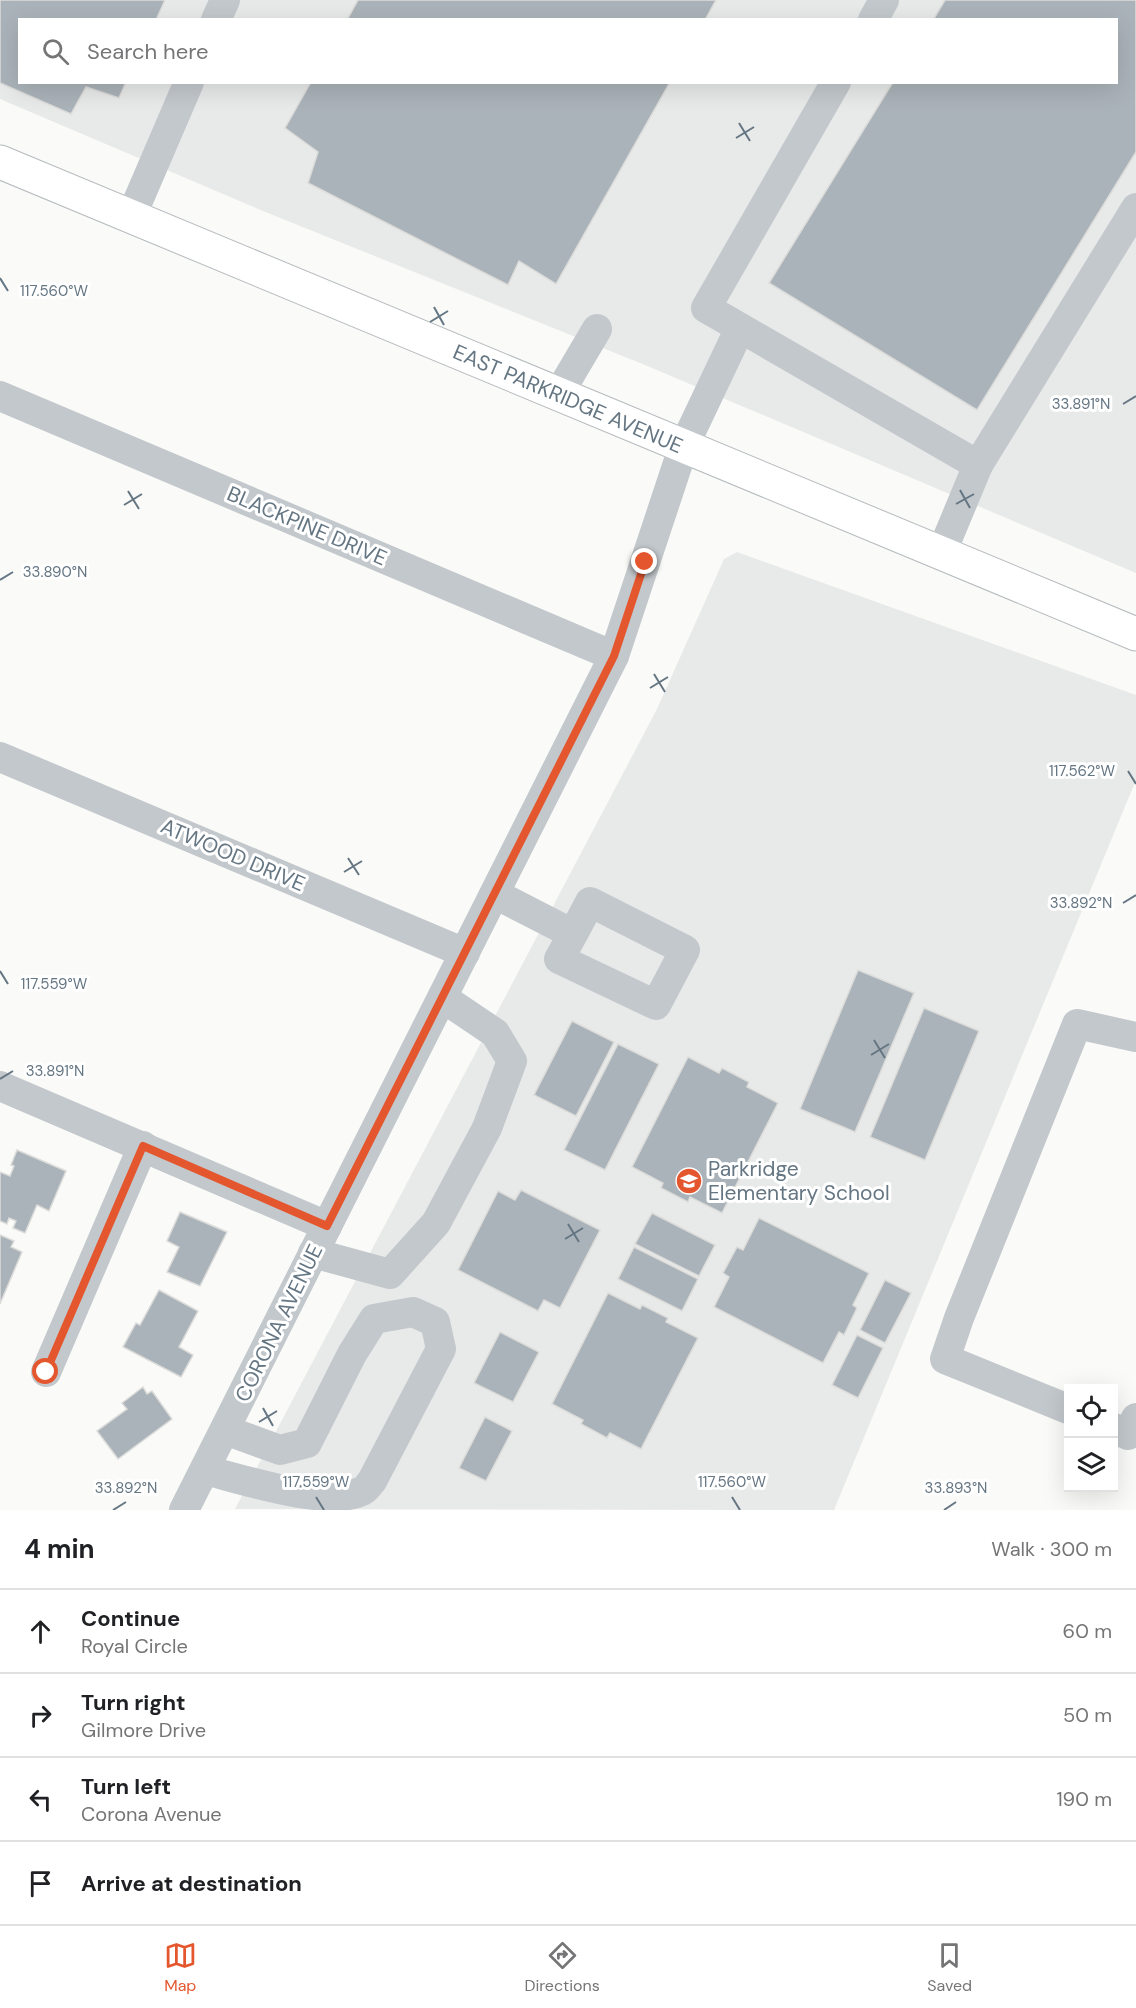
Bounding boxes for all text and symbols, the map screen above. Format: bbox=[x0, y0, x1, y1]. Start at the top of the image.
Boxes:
search box bbox=[18, 18, 1118, 84]
icon: search bbox=[39, 35, 72, 68]
text: Search here bbox=[87, 37, 208, 66]
text: 117.560°W bbox=[20, 281, 88, 301]
street label: EAST PARKRIDGE AVENUE bbox=[449, 338, 687, 460]
text: 33.891°N bbox=[1052, 394, 1110, 414]
street label: BLACKPINE DRIVE bbox=[223, 480, 391, 572]
route end bbox=[631, 548, 657, 574]
text: 33.890°N bbox=[23, 562, 87, 582]
text: 117.562°W bbox=[1049, 761, 1115, 781]
street label: ATWOOD DRIVE bbox=[157, 812, 309, 898]
text: 33.892°N bbox=[1050, 893, 1112, 913]
text: 117.559°W bbox=[21, 974, 88, 994]
text: 33.891°N bbox=[26, 1061, 84, 1081]
place label: Parkridge Elementary School bbox=[708, 1155, 890, 1207]
school or university icon: Parkridge Elementary School bbox=[674, 1166, 704, 1196]
street label: CORONA AVENUE bbox=[229, 1240, 329, 1406]
route start bbox=[32, 1358, 58, 1384]
map controls bbox=[1064, 1384, 1118, 1492]
button: locate bbox=[1064, 1384, 1118, 1438]
button: layers bbox=[1064, 1438, 1118, 1492]
text: 117.559°W bbox=[283, 1472, 350, 1492]
text: 117.560°W bbox=[698, 1472, 766, 1492]
text: 33.892°N bbox=[95, 1478, 157, 1498]
text: 33.893°N bbox=[925, 1478, 987, 1498]
text: 4 min bbox=[24, 1532, 95, 1566]
text: Walk · 300 m bbox=[991, 1536, 1112, 1562]
text: Continue bbox=[81, 1604, 180, 1633]
icon: ahead bbox=[24, 1615, 57, 1648]
text: 60 m bbox=[1063, 1618, 1112, 1644]
text: Royal Circle bbox=[81, 1633, 188, 1659]
text: Turn right bbox=[81, 1688, 186, 1717]
icon: right bbox=[24, 1699, 57, 1732]
text: 50 m bbox=[1063, 1702, 1112, 1728]
text: Gilmore Drive bbox=[81, 1717, 206, 1743]
text: Turn left bbox=[81, 1772, 171, 1801]
icon: left bbox=[24, 1783, 57, 1816]
text: 190 m bbox=[1056, 1786, 1112, 1812]
text: Corona Avenue bbox=[81, 1801, 222, 1827]
icon: arrive bbox=[24, 1867, 57, 1900]
text: Arrive at destination bbox=[81, 1869, 302, 1898]
tab: Map bbox=[164, 1939, 197, 1996]
tab: Directions bbox=[524, 1939, 600, 1996]
tab: Saved bbox=[927, 1939, 972, 1996]

